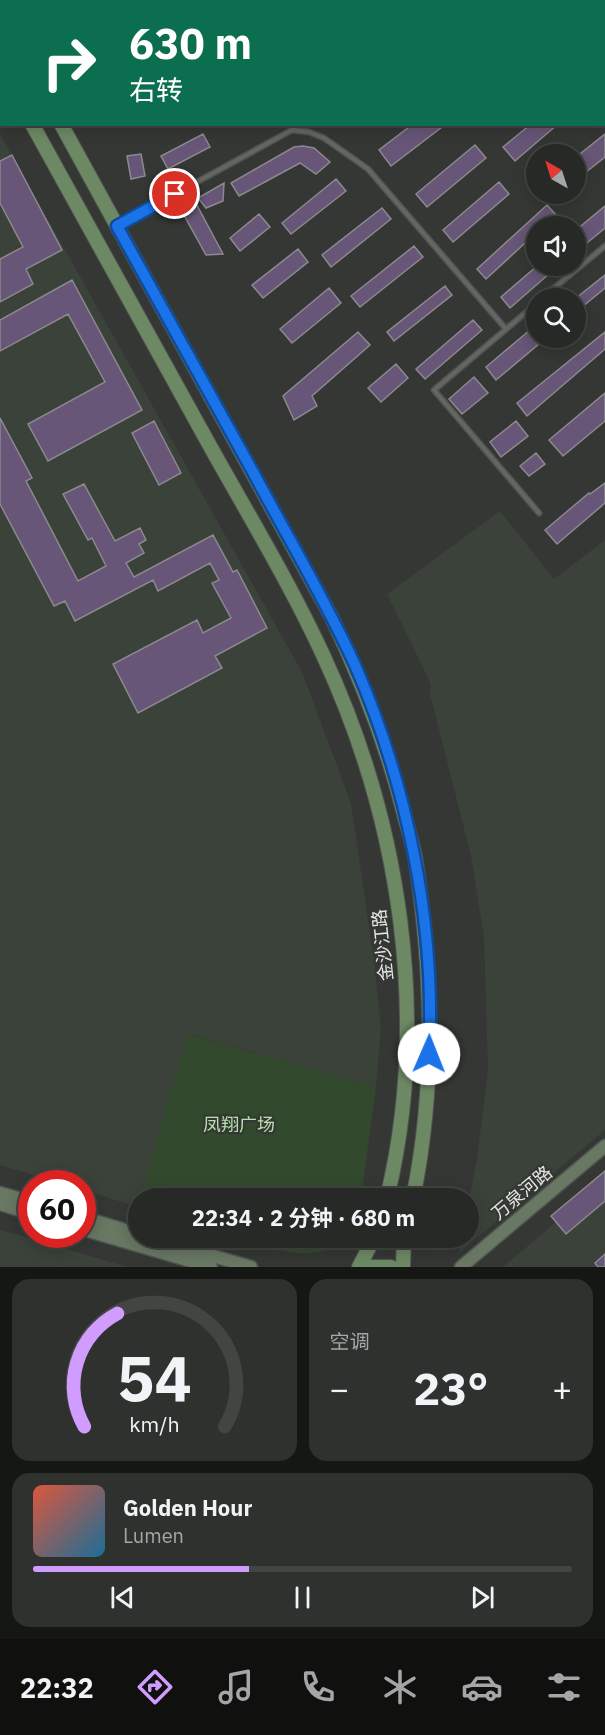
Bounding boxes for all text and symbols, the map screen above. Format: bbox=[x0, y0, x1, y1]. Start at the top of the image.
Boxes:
text: 630 m bbox=[129, 16, 252, 71]
icon: right bbox=[30, 24, 108, 102]
text: 右转 bbox=[129, 72, 183, 107]
north arrow bbox=[526, 144, 586, 204]
map controls bbox=[526, 144, 586, 348]
pin bbox=[149, 168, 200, 219]
icon: arrive bbox=[158, 177, 191, 210]
button: sound bbox=[526, 216, 586, 276]
button: search bbox=[526, 288, 586, 348]
street label: 金沙江路 bbox=[367, 908, 398, 982]
position arrow bbox=[397, 1022, 461, 1086]
park label: 凤翔广场 bbox=[203, 1113, 275, 1136]
street label: 万泉河路 bbox=[487, 1161, 557, 1225]
speed limit sign: 60 bbox=[18, 1170, 96, 1248]
text: 22:34 · 2 分钟 · 680 m bbox=[192, 1203, 415, 1232]
text: 空调 bbox=[330, 1328, 370, 1355]
text: 54 bbox=[117, 1337, 192, 1418]
text: 23° bbox=[413, 1359, 488, 1417]
text: − bbox=[330, 1367, 349, 1410]
text: + bbox=[552, 1367, 572, 1410]
text: km/h bbox=[129, 1410, 179, 1438]
text: Golden Hour bbox=[123, 1493, 252, 1522]
text: Lumen bbox=[123, 1522, 184, 1549]
icon: previous bbox=[106, 1581, 139, 1614]
icon: pause bbox=[286, 1581, 319, 1614]
icon: next bbox=[466, 1581, 499, 1614]
icon: directions bbox=[134, 1666, 176, 1708]
icon: music bbox=[215, 1666, 257, 1708]
icon: phone bbox=[297, 1666, 339, 1708]
icon: climate bbox=[379, 1666, 421, 1708]
icon: car bbox=[461, 1666, 503, 1708]
icon: filters bbox=[543, 1666, 585, 1708]
text: 22:32 bbox=[20, 1670, 94, 1705]

